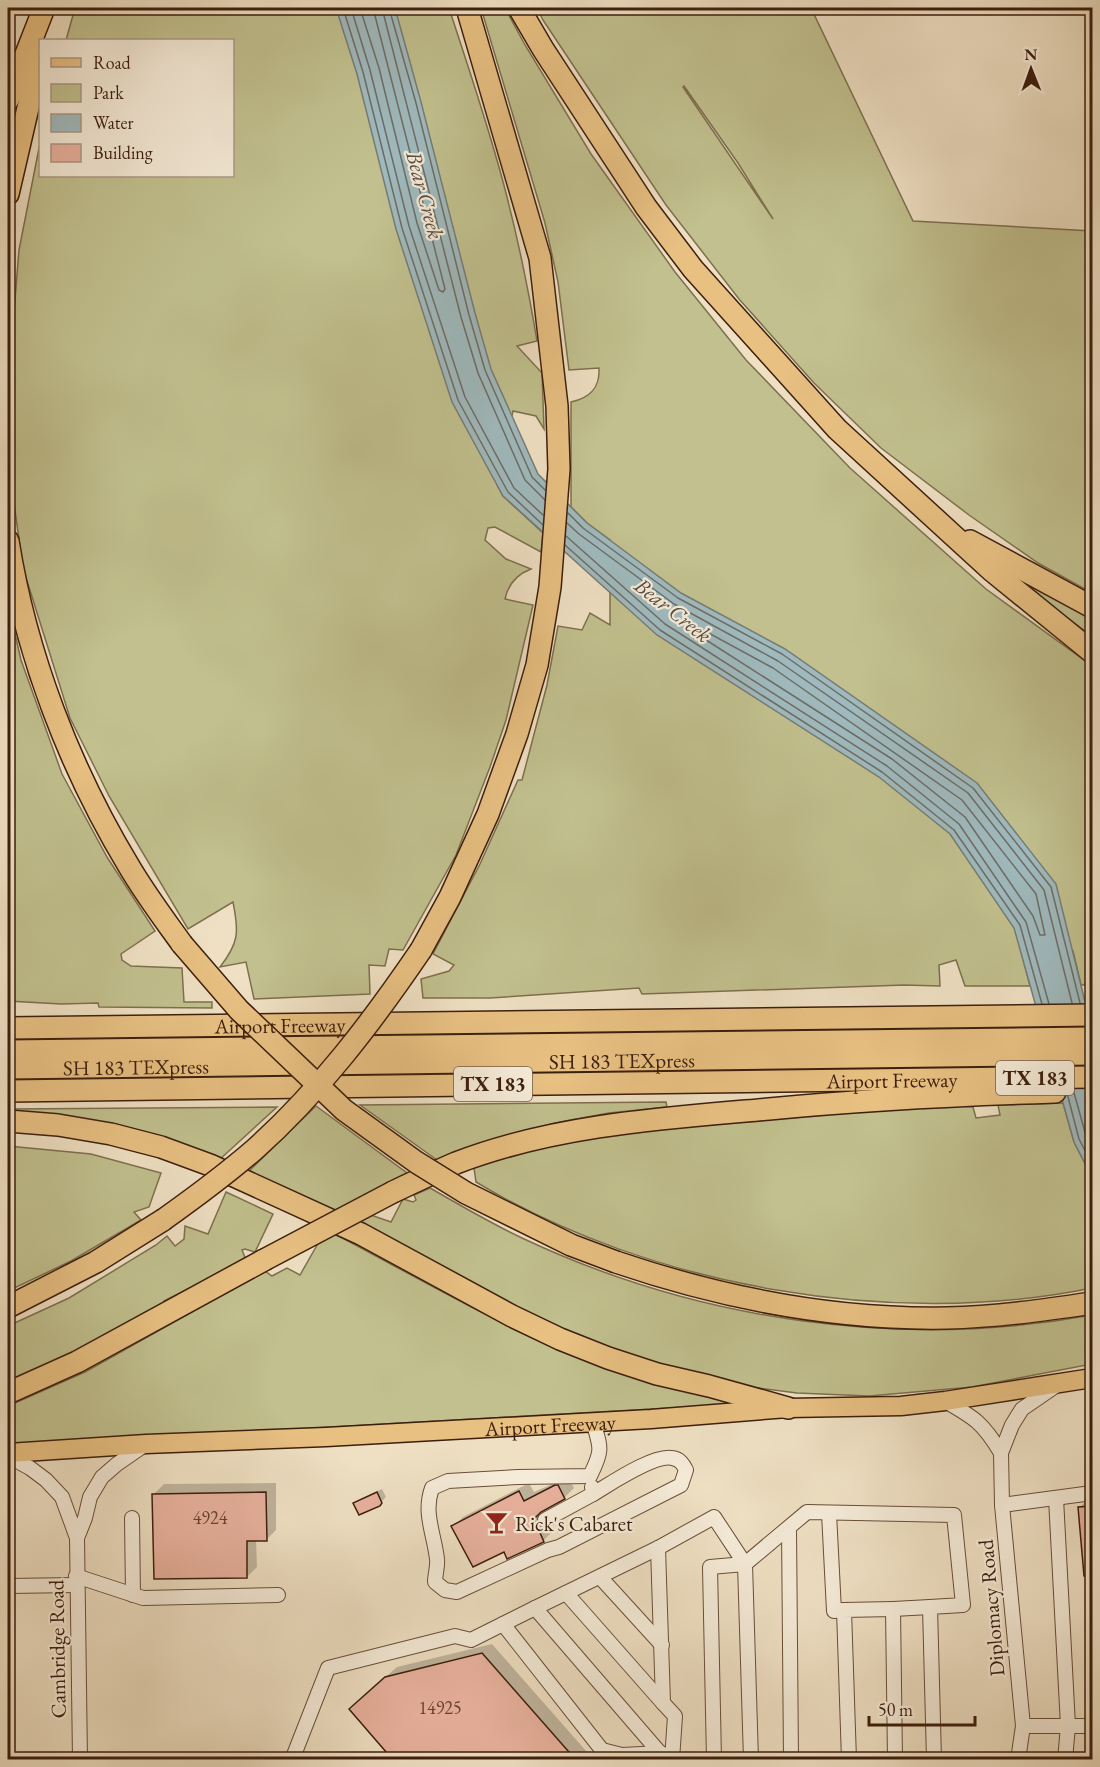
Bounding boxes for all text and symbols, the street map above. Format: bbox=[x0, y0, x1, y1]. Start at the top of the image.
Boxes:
legend bbox=[39, 39, 234, 177]
north arrow bbox=[1001, 39, 1061, 99]
text: N bbox=[1024, 44, 1037, 65]
text: Road bbox=[93, 51, 132, 74]
text: Park bbox=[93, 81, 124, 104]
text: Water bbox=[93, 111, 134, 134]
text: Building bbox=[93, 141, 153, 164]
water label: Bear Creek bbox=[399, 147, 451, 242]
water label: Bear Creek bbox=[628, 570, 717, 649]
street label: Airport Freeway bbox=[213, 1010, 347, 1039]
street label: SH 183 TEXpress bbox=[549, 1046, 695, 1075]
street label: SH 183 TEXpress bbox=[63, 1052, 209, 1081]
road number: TX 183 bbox=[996, 1061, 1074, 1095]
street label: Airport Freeway bbox=[825, 1065, 959, 1094]
road number: TX 183 bbox=[454, 1067, 532, 1101]
street label: Airport Freeway bbox=[483, 1407, 617, 1442]
house number: 4924 bbox=[193, 1506, 228, 1529]
bar icon: Rick's Cabaret bbox=[484, 1510, 510, 1536]
place label: Rick's Cabaret bbox=[515, 1510, 633, 1537]
street label: Diplomacy Road bbox=[972, 1538, 1010, 1678]
street label: Cambridge Road bbox=[42, 1579, 72, 1719]
scale bar bbox=[869, 1689, 976, 1727]
house number: 14925 bbox=[418, 1696, 462, 1719]
text: 50 m bbox=[878, 1698, 913, 1721]

